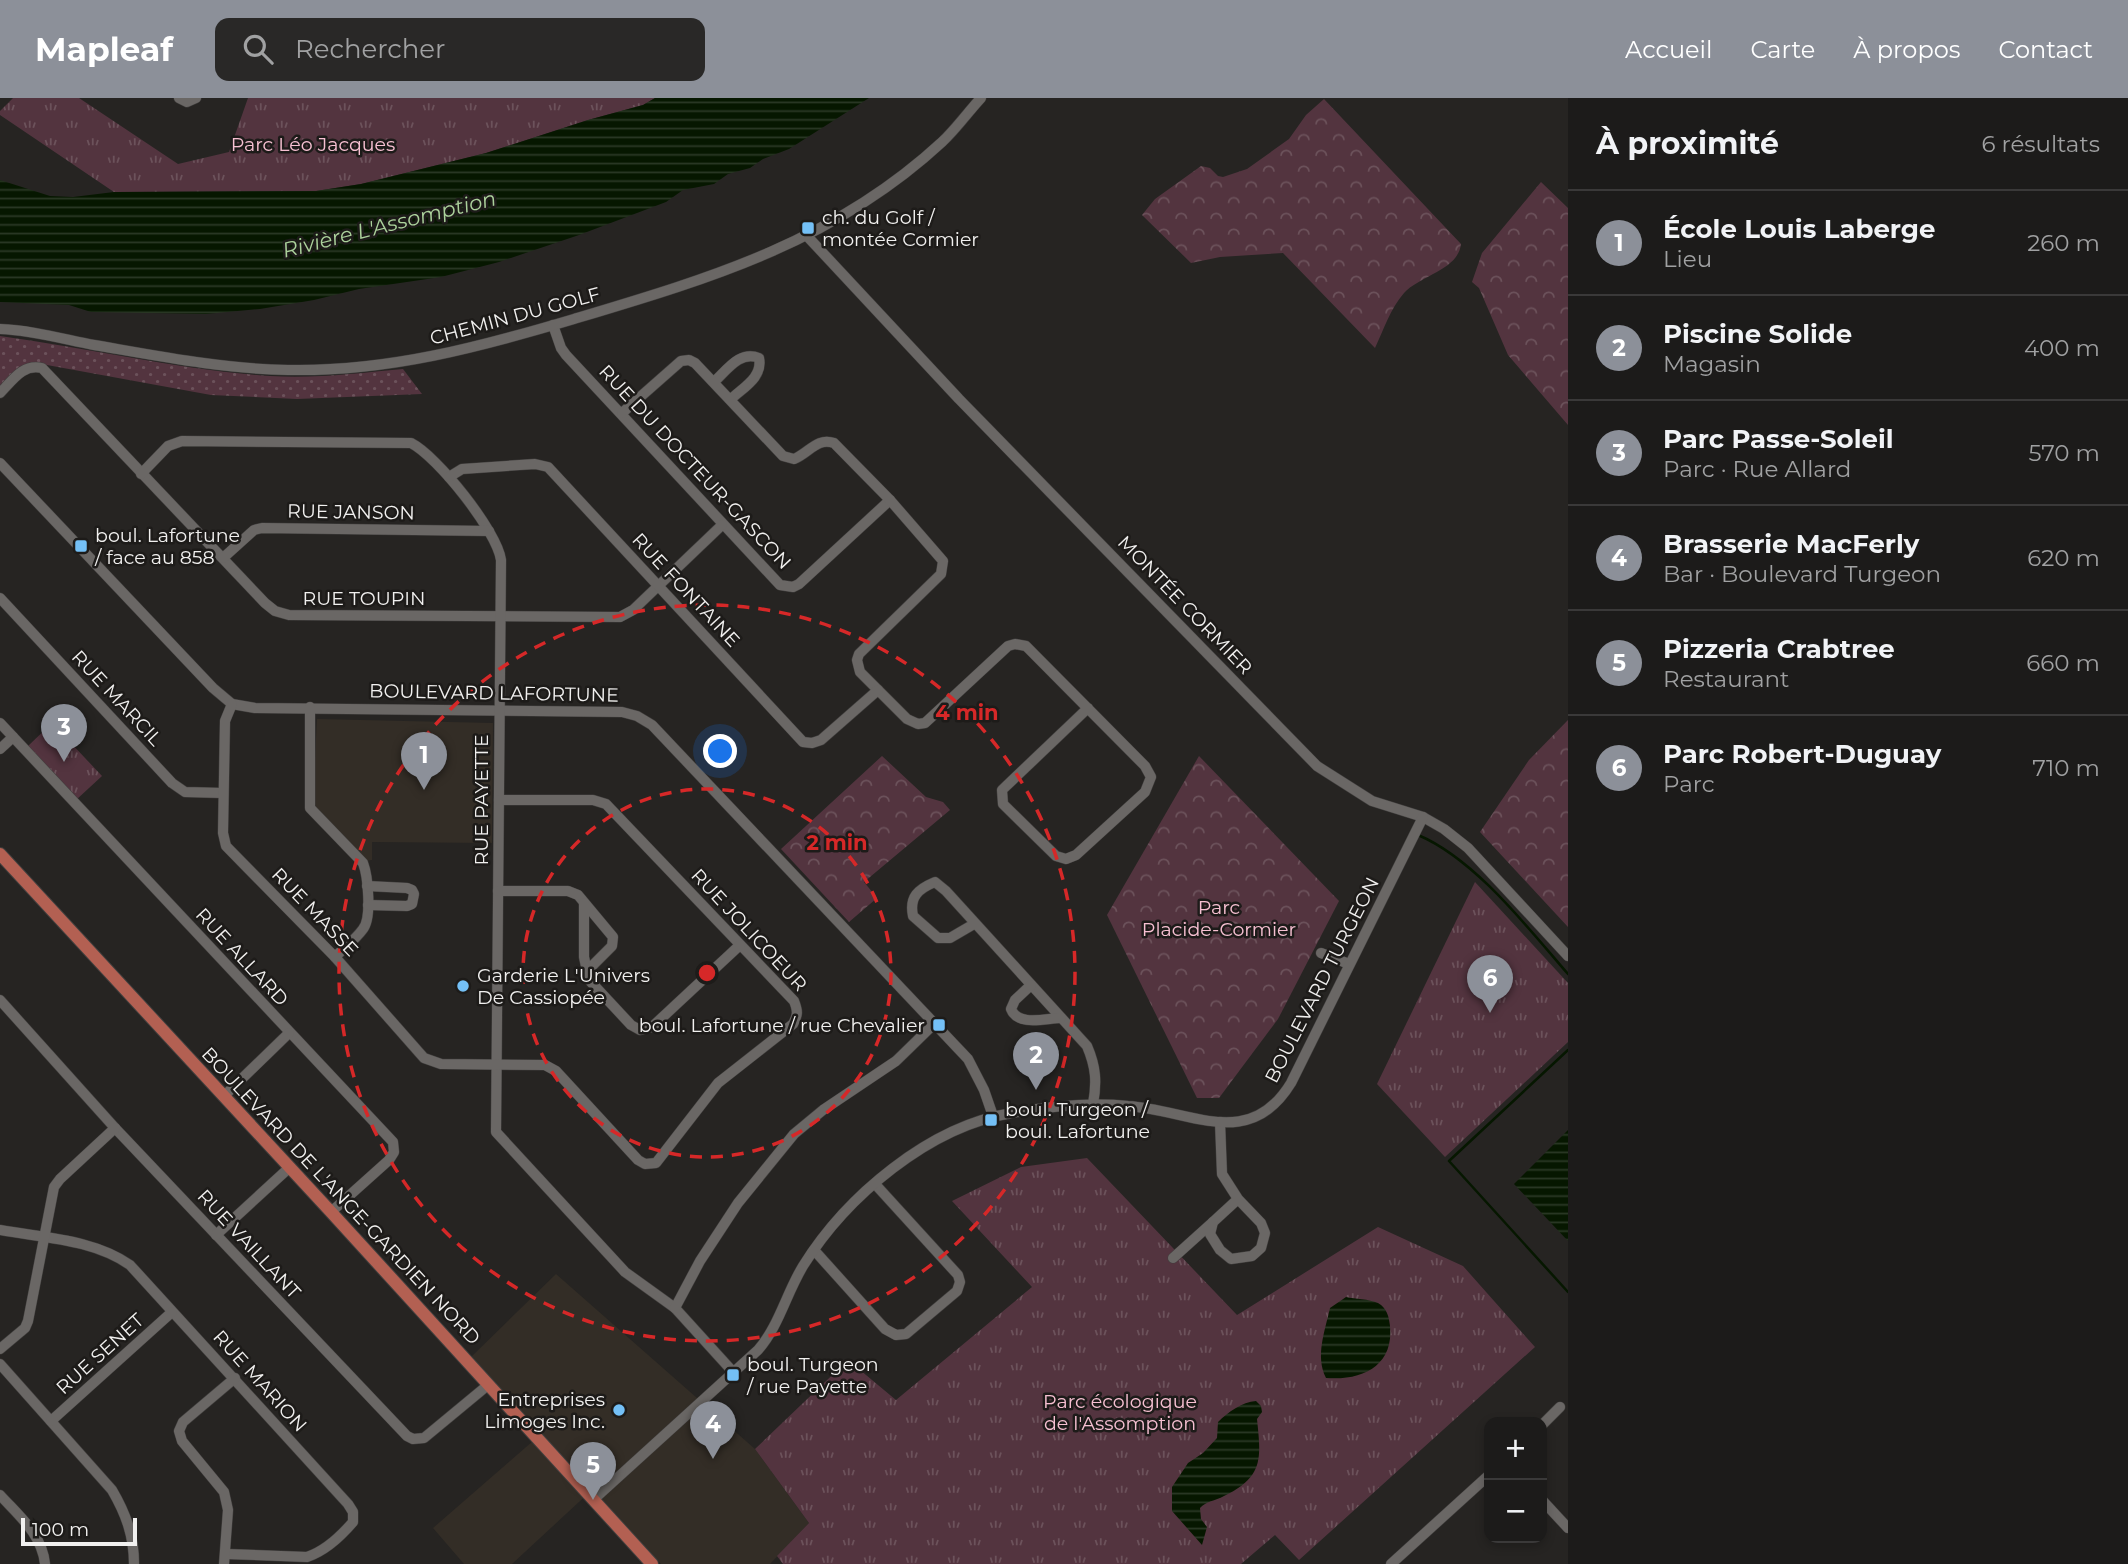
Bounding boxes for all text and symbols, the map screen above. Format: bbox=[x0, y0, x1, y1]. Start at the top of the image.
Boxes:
search box bbox=[215, 18, 705, 81]
text: Mapleaf bbox=[35, 29, 173, 69]
icon: search bbox=[239, 30, 277, 68]
text: Rechercher bbox=[295, 33, 446, 65]
text: Accueil bbox=[1625, 35, 1712, 64]
text: Carte bbox=[1750, 35, 1815, 64]
text: À propos bbox=[1853, 35, 1960, 64]
text: Contact bbox=[1998, 35, 2093, 64]
text: À proximité bbox=[1596, 125, 1779, 162]
text: 6 résultats bbox=[1981, 130, 2100, 158]
park label: Parc Léo Jacques bbox=[231, 133, 395, 156]
water label: Rivière L'Assomption bbox=[280, 185, 498, 263]
place label: ch. du Golf / montée Cormier bbox=[822, 206, 979, 251]
text: École Louis Laberge bbox=[1663, 213, 1935, 245]
marker: ch. du Golf / montée Cormier bbox=[800, 220, 816, 236]
text: 1 bbox=[1614, 229, 1624, 257]
text: 260 m bbox=[2027, 229, 2100, 257]
text: Lieu bbox=[1663, 245, 1712, 273]
street label: CHEMIN DU GOLF bbox=[427, 282, 603, 350]
text: Piscine Solide bbox=[1663, 318, 1852, 350]
text: 2 bbox=[1612, 334, 1626, 362]
text: 400 m bbox=[2024, 334, 2100, 362]
text: Magasin bbox=[1663, 350, 1761, 378]
street label: RUE DU DOCTEUR-GASCON bbox=[594, 360, 796, 574]
text: Parc Passe-Soleil bbox=[1663, 423, 1894, 455]
text: 3 bbox=[1612, 439, 1626, 467]
text: 570 m bbox=[2029, 439, 2100, 467]
text: Parc · Rue Allard bbox=[1663, 455, 1851, 483]
street label: RUE JANSON bbox=[287, 499, 415, 525]
place label: boul. Lafortune / face au 858 bbox=[94, 524, 240, 569]
street label: RUE FONTAINE bbox=[627, 528, 745, 652]
text: Brasserie MacFerly bbox=[1663, 528, 1919, 560]
street label: MONTÉE CORMIER bbox=[1113, 531, 1257, 679]
marker: boul. Lafortune / face au 858 bbox=[73, 538, 89, 554]
text: 4 bbox=[1611, 544, 1627, 572]
text: 620 m bbox=[2027, 544, 2100, 572]
text: Bar · Boulevard Turgeon bbox=[1663, 560, 1941, 588]
street label: RUE TOUPIN bbox=[303, 587, 425, 610]
text: Pizzeria Crabtree bbox=[1663, 633, 1895, 665]
street label: RUE MARCIL bbox=[67, 645, 168, 751]
text: 5 bbox=[1612, 649, 1626, 677]
text: 660 m bbox=[2026, 649, 2100, 677]
text: Restaurant bbox=[1663, 665, 1789, 693]
street label: BOULEVARD LAFORTUNE bbox=[369, 679, 619, 707]
text: 4 min bbox=[935, 700, 999, 725]
pin: 3 bbox=[41, 704, 87, 762]
pin: 1 bbox=[401, 732, 447, 790]
street label: RUE PAYETTE bbox=[470, 734, 493, 866]
your location bbox=[703, 734, 737, 768]
text: Parc Robert-Duguay bbox=[1663, 738, 1941, 770]
text: 6 bbox=[1612, 754, 1626, 782]
text: 710 m bbox=[2032, 754, 2100, 782]
text: Parc bbox=[1663, 770, 1715, 798]
text: 2 min bbox=[806, 830, 868, 855]
street label: RUE MASSE bbox=[267, 863, 363, 961]
street label: RUE JOLICOEUR bbox=[686, 864, 812, 996]
street label: BOULEVARD TURGEON bbox=[1260, 873, 1384, 1087]
park label: Parc Placide-Cormier bbox=[1142, 896, 1296, 941]
street label: RUE ALLARD bbox=[191, 903, 293, 1011]
pin: 6 bbox=[1467, 955, 1513, 1013]
centre of rings bbox=[695, 961, 719, 985]
place label: Garderie L'Univers De Cassiopée bbox=[477, 964, 650, 1009]
marker: Garderie L'Univers De Cassiopée bbox=[455, 978, 471, 994]
place label: boul. Lafortune / rue Chevalier bbox=[639, 1014, 925, 1037]
marker: boul. Lafortune / rue Chevalier bbox=[931, 1017, 947, 1033]
pin: 2 bbox=[1013, 1032, 1059, 1090]
street label: BOULEVARD DE L'ANGE-GARDIEN NORD bbox=[197, 1043, 485, 1349]
place label: boul. Turgeon / boul. Lafortune bbox=[1005, 1098, 1150, 1143]
marker: boul. Turgeon / boul. Lafortune bbox=[983, 1112, 999, 1128]
street label: RUE VAILLANT bbox=[193, 1185, 305, 1303]
street label: RUE SENET bbox=[51, 1309, 149, 1399]
street label: RUE MARION bbox=[208, 1325, 312, 1437]
place label: boul. Turgeon / rue Payette bbox=[746, 1353, 879, 1398]
marker: boul. Turgeon / rue Payette bbox=[725, 1367, 741, 1383]
place label: Entreprises Limoges Inc. bbox=[484, 1388, 605, 1433]
park label: Parc écologique de l'Assomption bbox=[1043, 1390, 1197, 1435]
pin: 4 bbox=[690, 1401, 736, 1459]
marker: Entreprises Limoges Inc. bbox=[611, 1402, 627, 1418]
map controls bbox=[1484, 1417, 1547, 1543]
button: + bbox=[1484, 1417, 1547, 1480]
pin: 5 bbox=[570, 1442, 616, 1500]
button: − bbox=[1484, 1480, 1547, 1543]
scale bar bbox=[21, 1515, 136, 1547]
text: 100 m bbox=[32, 1518, 89, 1541]

